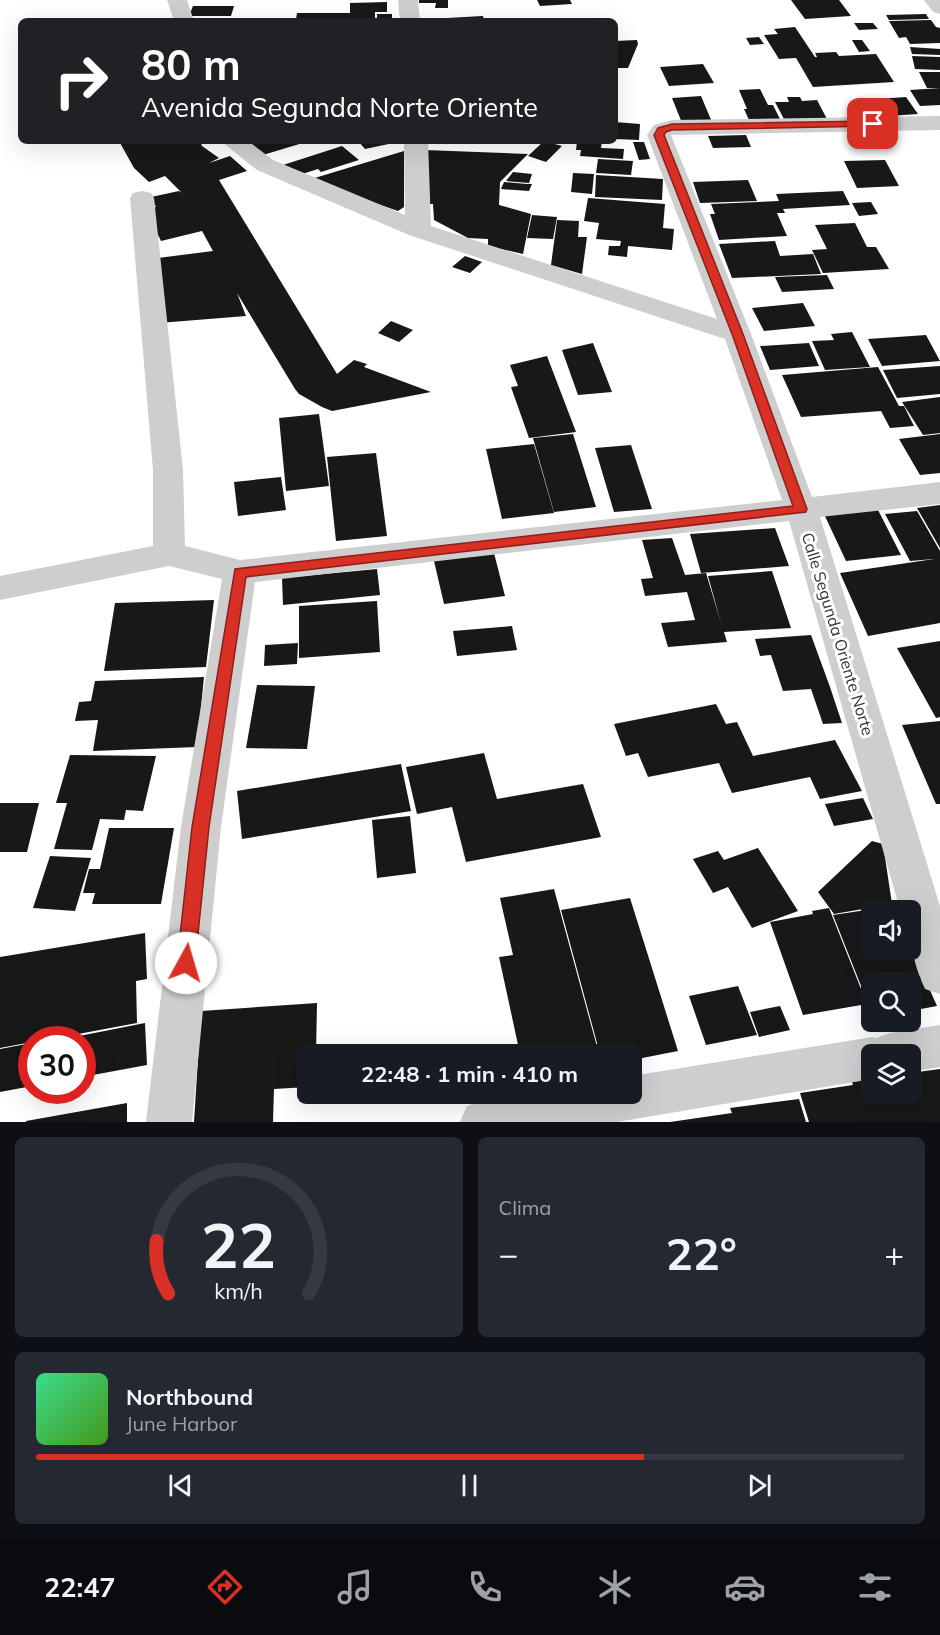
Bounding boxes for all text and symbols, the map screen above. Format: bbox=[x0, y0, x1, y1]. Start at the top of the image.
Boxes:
text: 80 m bbox=[141, 38, 241, 91]
icon: right bbox=[42, 42, 120, 120]
text: Avenida Segunda Norte Oriente bbox=[141, 90, 538, 124]
pin bbox=[847, 98, 898, 149]
icon: arrive bbox=[856, 107, 889, 140]
street label: Calle Segunda Oriente Norte bbox=[798, 530, 878, 738]
map controls bbox=[861, 900, 921, 1104]
button: sound bbox=[861, 900, 921, 960]
position arrow bbox=[154, 931, 218, 995]
button: search bbox=[861, 972, 921, 1032]
speed limit sign: 30 bbox=[18, 1026, 96, 1104]
button: layers bbox=[861, 1044, 921, 1104]
text: 22:48 · 1 min · 410 m bbox=[361, 1060, 578, 1088]
text: Clima bbox=[499, 1195, 551, 1220]
text: 22 bbox=[201, 1205, 276, 1284]
text: 22° bbox=[666, 1225, 737, 1281]
text: − bbox=[499, 1233, 518, 1274]
text: + bbox=[884, 1233, 904, 1274]
text: km/h bbox=[214, 1277, 263, 1304]
text: Northbound bbox=[126, 1383, 253, 1411]
text: June Harbor bbox=[126, 1411, 237, 1436]
icon: previous bbox=[164, 1469, 197, 1502]
icon: pause bbox=[453, 1469, 486, 1502]
icon: next bbox=[743, 1469, 776, 1502]
icon: directions bbox=[204, 1566, 246, 1608]
icon: music bbox=[334, 1566, 376, 1608]
icon: phone bbox=[464, 1566, 506, 1608]
icon: climate bbox=[594, 1566, 636, 1608]
icon: car bbox=[724, 1566, 766, 1608]
icon: filters bbox=[854, 1566, 896, 1608]
text: 22:47 bbox=[44, 1570, 116, 1604]

